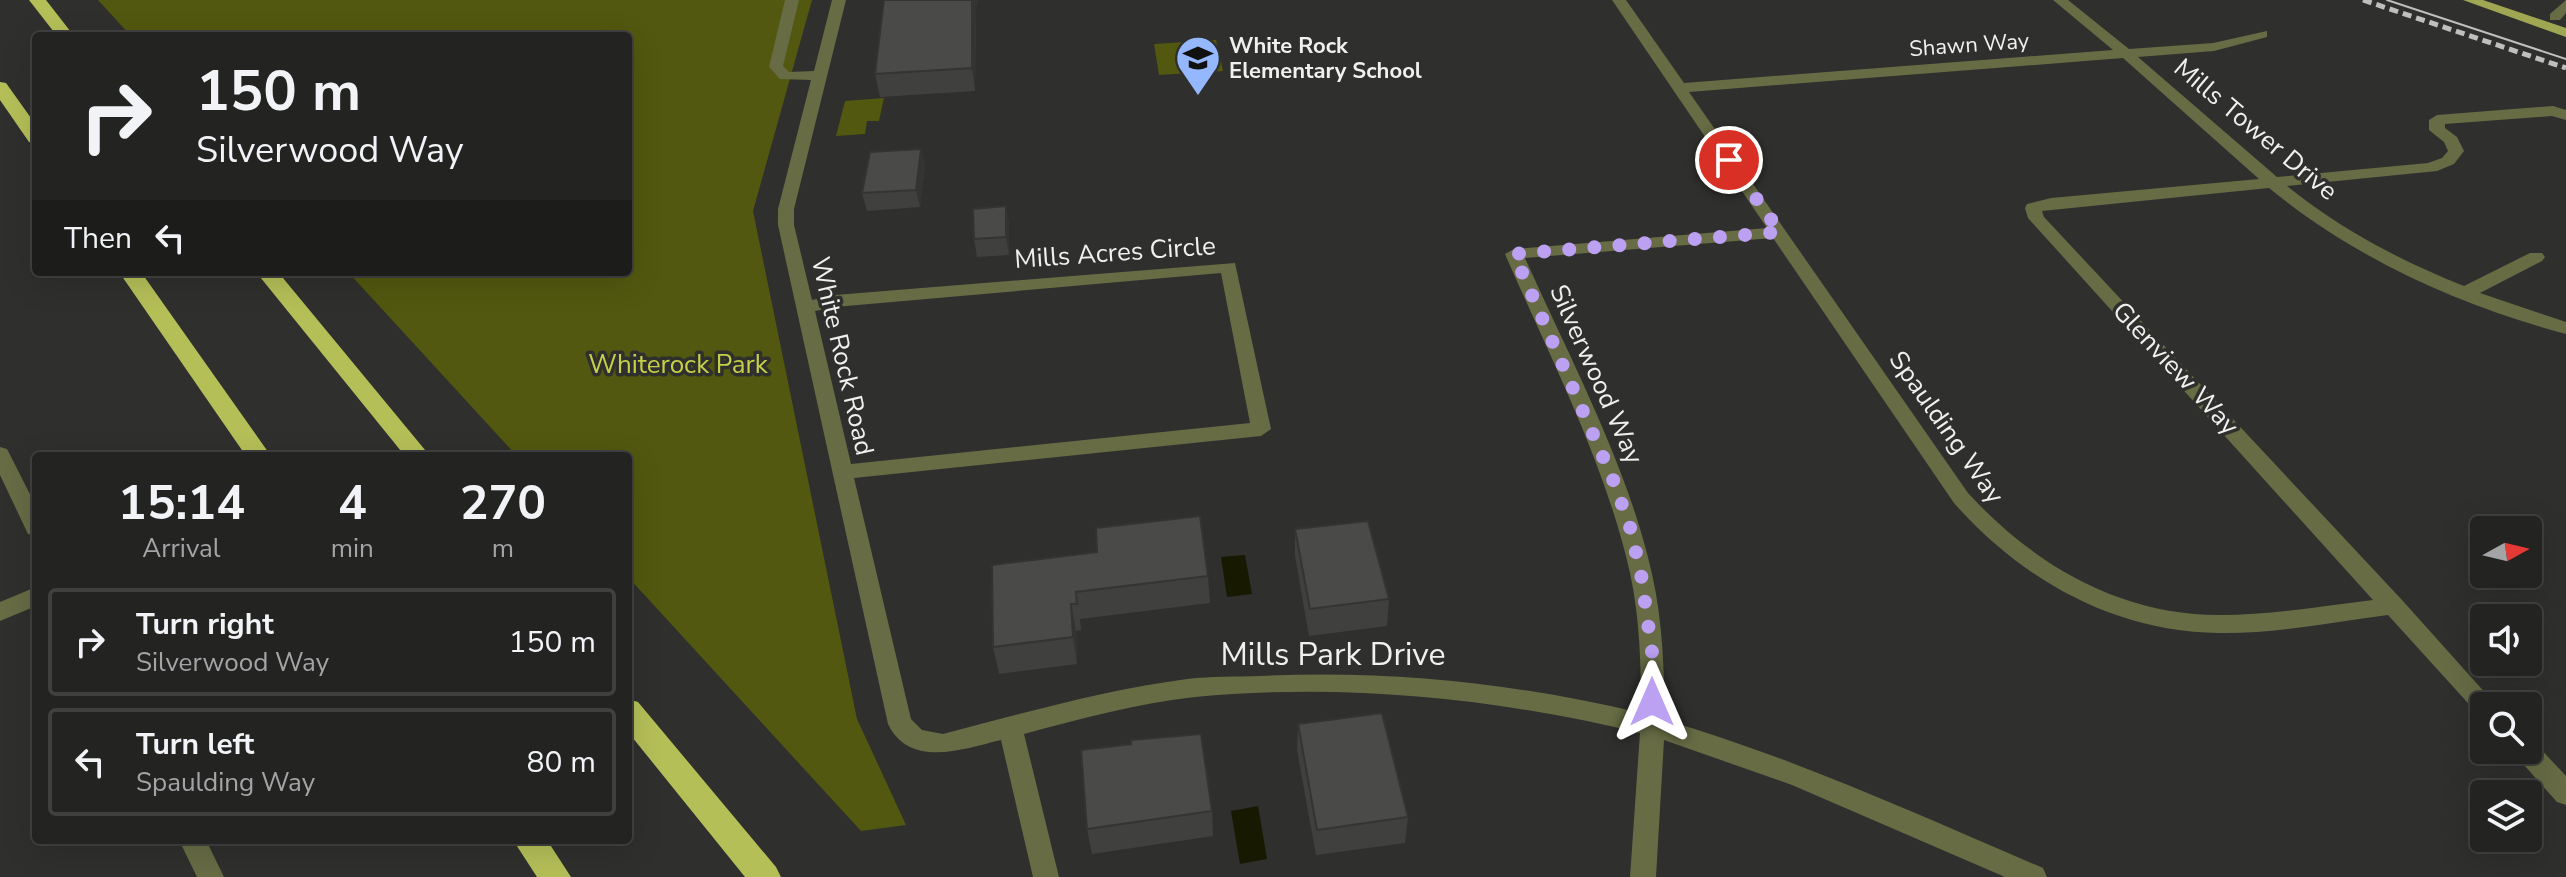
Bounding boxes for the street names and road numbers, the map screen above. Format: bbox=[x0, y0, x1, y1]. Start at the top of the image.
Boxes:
street label: Shawn Way bbox=[1908, 26, 2031, 64]
street label: Mills Tower Drive bbox=[2166, 50, 2345, 208]
street label: Mills Acres Circle bbox=[1013, 228, 1217, 277]
street label: White Rock Road bbox=[803, 253, 882, 459]
street label: Silverwood Way bbox=[1541, 279, 1652, 470]
street label: Glenview Way bbox=[2105, 294, 2247, 443]
street label: Spaulding Way bbox=[1881, 344, 2013, 511]
street label: Mills Park Drive bbox=[1220, 633, 1446, 676]

